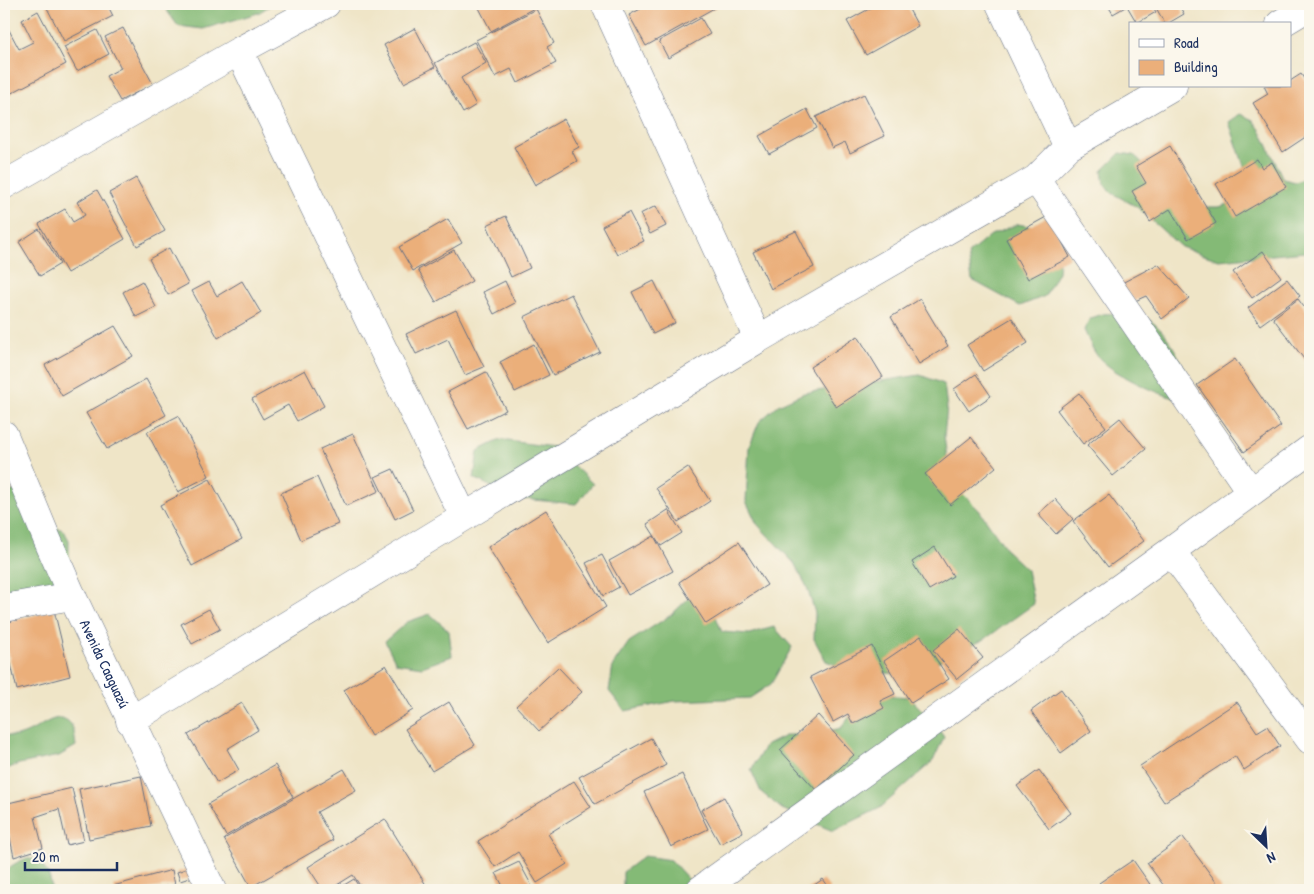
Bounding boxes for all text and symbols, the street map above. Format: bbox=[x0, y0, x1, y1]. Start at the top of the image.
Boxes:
legend bbox=[1129, 22, 1292, 88]
text: Road bbox=[1174, 32, 1199, 53]
text: Building bbox=[1174, 56, 1218, 77]
street label: Avenida Caaguazú bbox=[75, 616, 135, 711]
north arrow bbox=[1242, 822, 1292, 872]
scale bar bbox=[25, 839, 118, 871]
text: 20 m bbox=[32, 846, 59, 867]
text: N bbox=[1264, 848, 1279, 869]

